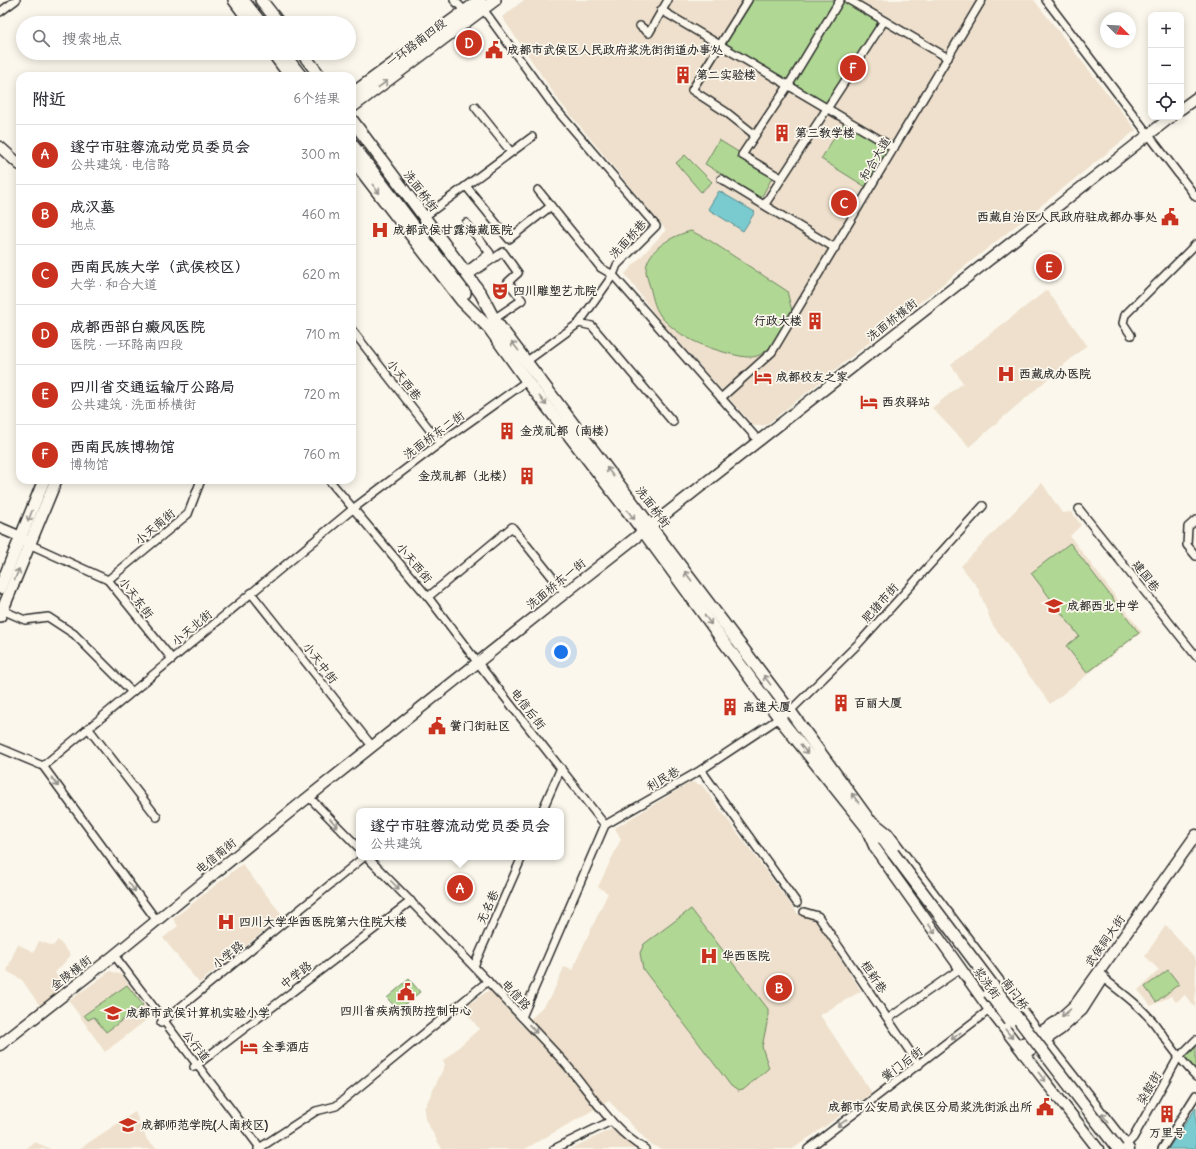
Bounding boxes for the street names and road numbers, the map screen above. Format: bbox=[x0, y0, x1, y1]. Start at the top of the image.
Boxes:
street label: 一环路南四段 bbox=[382, 15, 449, 70]
street label: 和合大道 bbox=[856, 134, 893, 183]
street label: 洗面桥街 bbox=[401, 167, 442, 214]
street label: 洗面桥巷 bbox=[606, 216, 649, 261]
street label: 洗面桥横街 bbox=[863, 295, 920, 344]
street label: 小天西巷 bbox=[384, 356, 425, 403]
street label: 洗面桥东二街 bbox=[400, 407, 467, 462]
street label: 洗面桥街 bbox=[633, 483, 674, 530]
street label: 小天南街 bbox=[131, 505, 178, 548]
street label: 小天西街 bbox=[393, 539, 436, 586]
street label: 洗面桥东一街 bbox=[523, 555, 588, 612]
street label: 建国巷 bbox=[1129, 557, 1163, 594]
street label: 小天东街 bbox=[116, 574, 157, 621]
street label: 肥猪市街 bbox=[858, 580, 901, 626]
street label: 小天北街 bbox=[168, 606, 215, 649]
street label: 小天中街 bbox=[300, 639, 341, 686]
street label: 电信后街 bbox=[508, 685, 549, 732]
street label: 利民巷 bbox=[643, 763, 682, 794]
street label: 电信南街 bbox=[192, 835, 239, 877]
street label: 无名巷 bbox=[473, 887, 502, 926]
street label: 武侯祠大街 bbox=[1081, 912, 1128, 970]
street label: 小学路 bbox=[209, 937, 246, 972]
street label: 金陵横街 bbox=[47, 952, 94, 993]
street label: 中学路 bbox=[277, 958, 314, 992]
street label: 桓新巷 bbox=[858, 958, 891, 996]
street label: 浆洗街 bbox=[971, 964, 1004, 1002]
street label: 南门桥 bbox=[999, 975, 1033, 1013]
street label: 电信路 bbox=[499, 976, 534, 1013]
street label: 公行道 bbox=[179, 1027, 213, 1064]
street label: 黉门后街 bbox=[878, 1043, 925, 1084]
street label: 染靛街 bbox=[1133, 1068, 1164, 1107]

